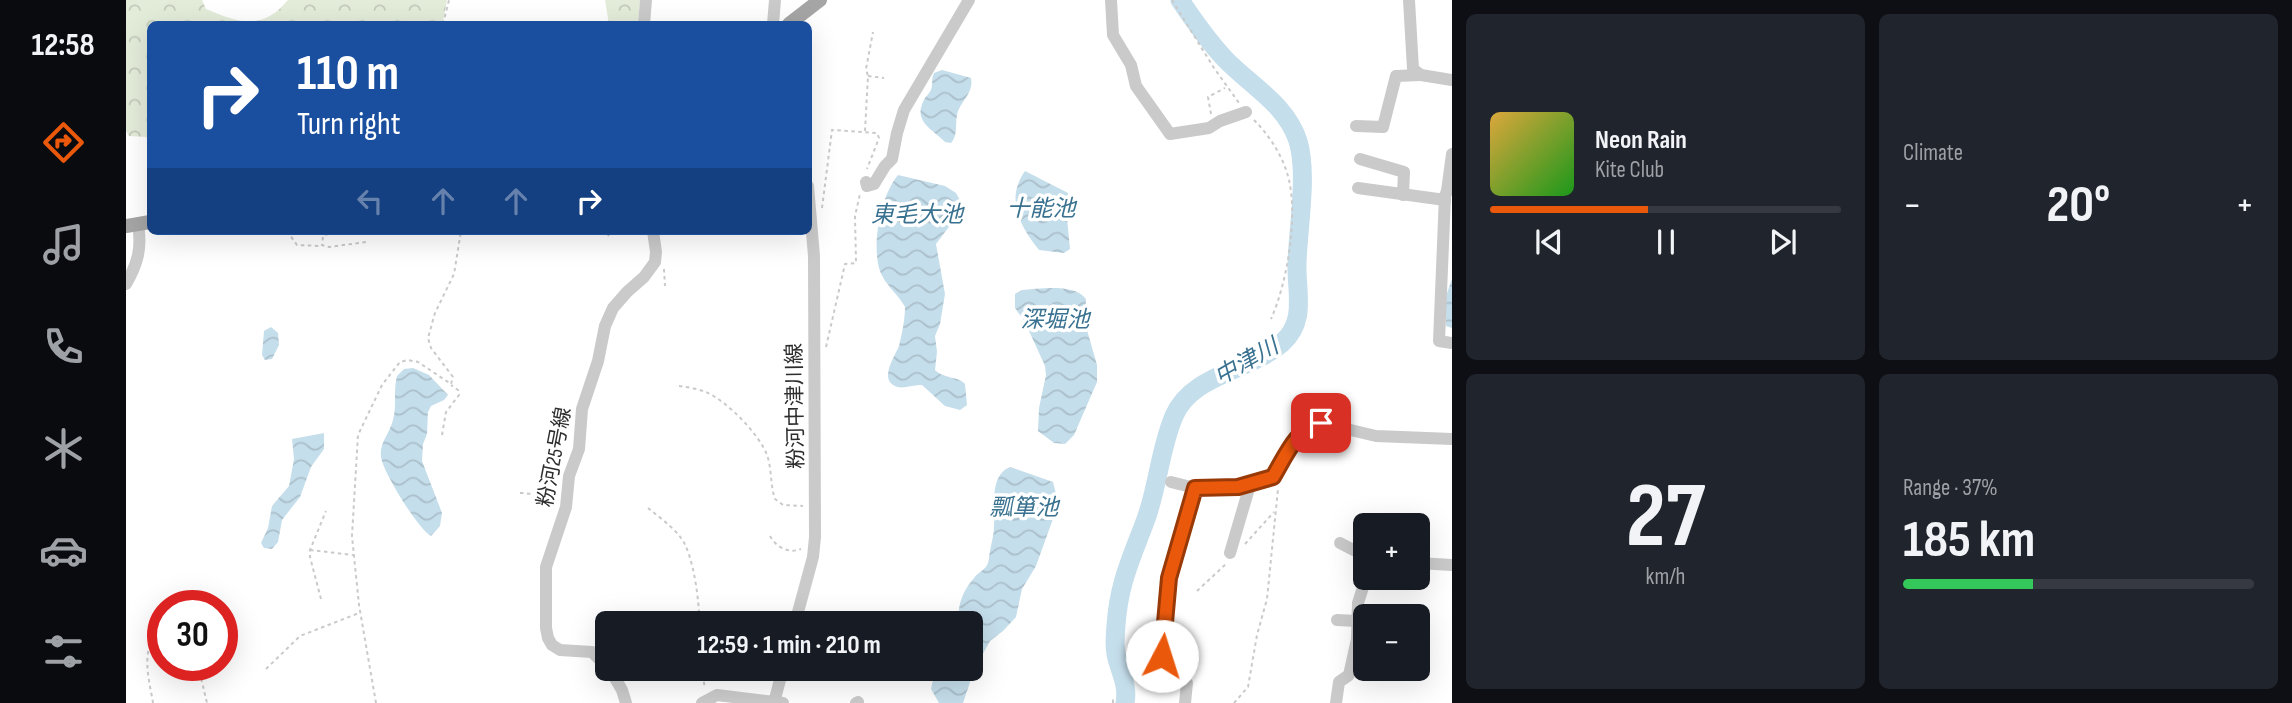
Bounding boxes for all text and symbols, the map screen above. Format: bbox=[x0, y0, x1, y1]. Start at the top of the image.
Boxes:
text: 12:58 bbox=[31, 26, 95, 65]
text: 110 m bbox=[297, 45, 399, 104]
icon: right bbox=[182, 49, 273, 140]
text: Turn right bbox=[297, 105, 401, 144]
icon: directions bbox=[39, 118, 88, 167]
text: Neon Rain bbox=[1595, 125, 1687, 156]
text: Climate bbox=[1903, 139, 1963, 167]
text: Kite Club bbox=[1595, 156, 1664, 184]
text: 20° bbox=[2047, 174, 2110, 237]
icon: left bbox=[351, 182, 389, 220]
icon: ahead bbox=[424, 182, 462, 220]
icon: ahead bbox=[497, 182, 535, 220]
icon: right bbox=[570, 182, 608, 220]
text: − bbox=[1903, 183, 1922, 228]
text: + bbox=[2235, 183, 2254, 228]
water label: 十能池 bbox=[1007, 195, 1078, 223]
water label: 東毛大池 bbox=[871, 201, 965, 229]
icon: music bbox=[39, 220, 88, 269]
icon: previous bbox=[1530, 223, 1568, 261]
icon: pause bbox=[1647, 223, 1685, 261]
icon: next bbox=[1764, 223, 1802, 261]
water label: 深堀池 bbox=[1021, 306, 1092, 334]
icon: phone bbox=[39, 322, 88, 371]
water label: 中津川 bbox=[1210, 331, 1286, 391]
street label: 粉河中津川線 bbox=[782, 343, 809, 469]
pin bbox=[1291, 393, 1351, 453]
icon: arrive bbox=[1302, 404, 1340, 442]
street label: 粉河25号線 bbox=[533, 405, 576, 509]
icon: climate bbox=[39, 424, 88, 473]
text: 27 bbox=[1626, 463, 1705, 572]
text: Range · 37% bbox=[1903, 474, 1998, 502]
water label: 瓢箪池 bbox=[990, 494, 1061, 522]
text: 185 km bbox=[1903, 509, 2035, 572]
map controls bbox=[1353, 513, 1430, 681]
button: + bbox=[1353, 513, 1430, 590]
icon: car bbox=[39, 526, 88, 575]
text: km/h bbox=[1646, 563, 1685, 591]
speed limit sign: 30 bbox=[147, 590, 238, 681]
button: − bbox=[1353, 604, 1430, 681]
position arrow bbox=[1125, 619, 1199, 693]
icon: filters bbox=[39, 627, 88, 676]
text: 12:59 · 1 min · 210 m bbox=[697, 630, 881, 661]

